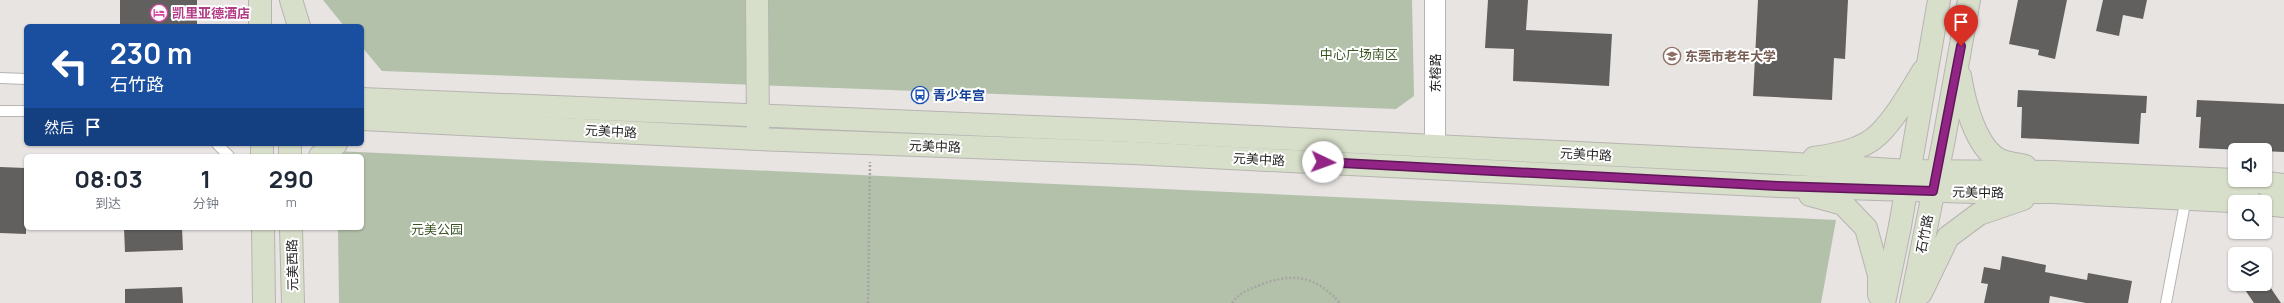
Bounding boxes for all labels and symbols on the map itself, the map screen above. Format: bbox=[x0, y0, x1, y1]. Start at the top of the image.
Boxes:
hotel icon: 凯里亚德酒店 bbox=[149, 3, 169, 23]
place label: 凯里亚德酒店 bbox=[172, 4, 250, 22]
pin bbox=[1944, 5, 1978, 46]
park label: 中心广场南区 bbox=[1320, 45, 1398, 63]
school or university icon: 东莞市老年大学 bbox=[1662, 46, 1682, 66]
place label: 东莞市老年大学 bbox=[1685, 47, 1776, 65]
street label: 东榕路 bbox=[1426, 53, 1444, 93]
bus stop icon: 青少年宫 bbox=[910, 85, 930, 105]
place label: 青少年宫 bbox=[933, 86, 985, 104]
street label: 元美中路 bbox=[585, 121, 637, 141]
street label: 元美中路 bbox=[909, 136, 961, 156]
position arrow bbox=[1302, 141, 1344, 183]
street label: 元美中路 bbox=[1560, 144, 1612, 164]
street label: 元美中路 bbox=[1233, 149, 1285, 169]
street label: 元美中路 bbox=[1952, 183, 2004, 201]
street label: 石竹路 bbox=[1911, 213, 1937, 255]
park label: 元美公园 bbox=[411, 220, 463, 238]
street label: 元美西路 bbox=[283, 239, 301, 291]

